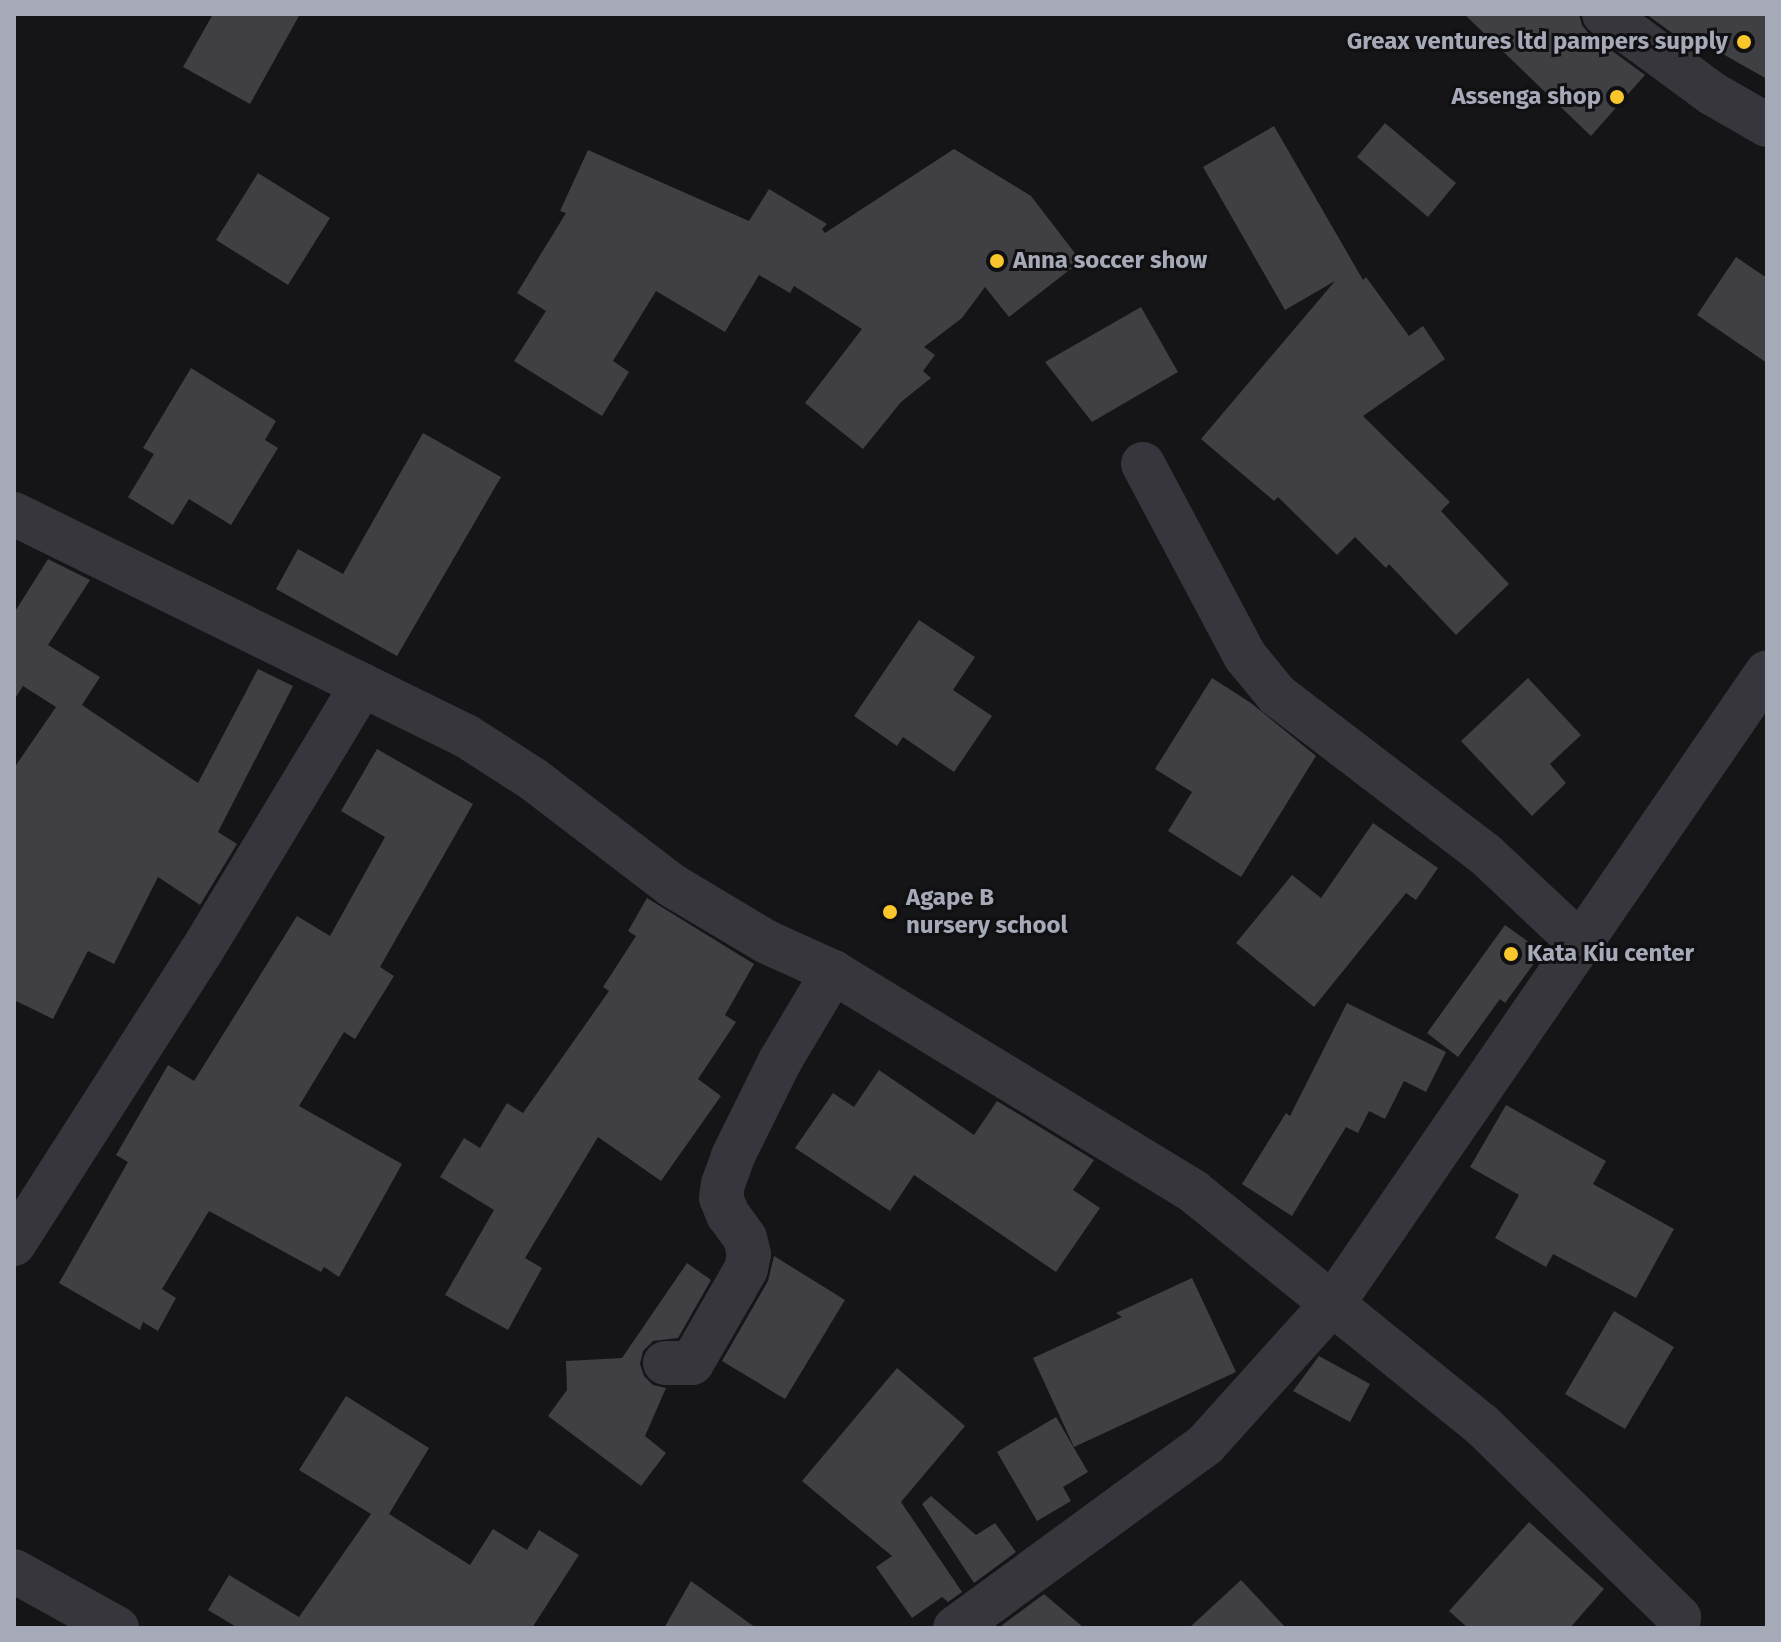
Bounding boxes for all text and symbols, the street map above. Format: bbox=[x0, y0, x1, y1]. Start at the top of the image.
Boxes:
place label: Greax ventures ltd pampers supply bbox=[1347, 28, 1728, 56]
marker: Greax ventures ltd pampers supply bbox=[1735, 33, 1753, 51]
place label: Assenga shop bbox=[1451, 83, 1601, 111]
marker: Assenga shop bbox=[1608, 88, 1626, 106]
place label: Anna soccer show bbox=[1013, 247, 1207, 275]
marker: Anna soccer show bbox=[988, 252, 1006, 270]
place label: Agape B nursery school bbox=[906, 884, 1068, 940]
marker: Agape B nursery school bbox=[881, 903, 899, 921]
place label: Kata Kiu center bbox=[1527, 940, 1694, 968]
marker: Kata Kiu center bbox=[1502, 945, 1520, 963]

